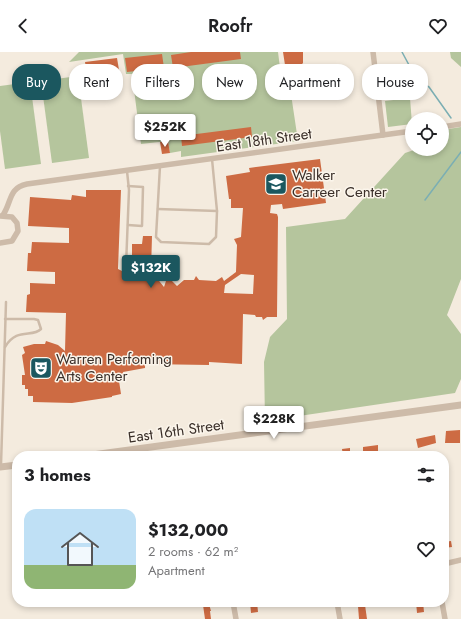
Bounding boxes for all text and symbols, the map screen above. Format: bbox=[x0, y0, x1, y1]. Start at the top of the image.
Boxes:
text: Roofr bbox=[208, 13, 253, 39]
icon: back bbox=[12, 15, 34, 37]
icon: heart bbox=[427, 15, 449, 37]
chip: Buy bbox=[12, 64, 61, 100]
chip: Rent bbox=[69, 64, 123, 100]
chip: Filters bbox=[131, 64, 194, 100]
chip: New bbox=[202, 64, 257, 100]
chip: Apartment bbox=[265, 64, 354, 100]
chip: House bbox=[362, 64, 428, 100]
map controls bbox=[405, 112, 449, 156]
button: locate bbox=[405, 112, 449, 156]
pin: $252K bbox=[137, 114, 193, 148]
text: $252K bbox=[144, 117, 186, 136]
street label: East 18th Street bbox=[215, 122, 314, 158]
place label: Walker Carreer Center bbox=[292, 164, 388, 203]
school or university icon: Walker Carreer Center bbox=[263, 171, 289, 197]
pin: $132K bbox=[123, 255, 179, 289]
text: $132K bbox=[131, 258, 171, 277]
place label: Warren Perfoming Arts Center bbox=[56, 348, 172, 387]
theatre icon: Warren Perfoming Arts Center bbox=[28, 355, 54, 381]
pin: $228K bbox=[246, 406, 302, 440]
text: $228K bbox=[253, 409, 295, 428]
street label: East 16th Street bbox=[127, 413, 226, 449]
text: 3 homes bbox=[24, 463, 91, 487]
icon: filters bbox=[415, 464, 437, 486]
text: $132,000 bbox=[148, 518, 228, 542]
icon: home bbox=[56, 525, 104, 573]
icon: heart bbox=[415, 538, 437, 560]
text: 2 rooms · 62 m² bbox=[148, 542, 238, 561]
text: Apartment bbox=[148, 561, 205, 580]

